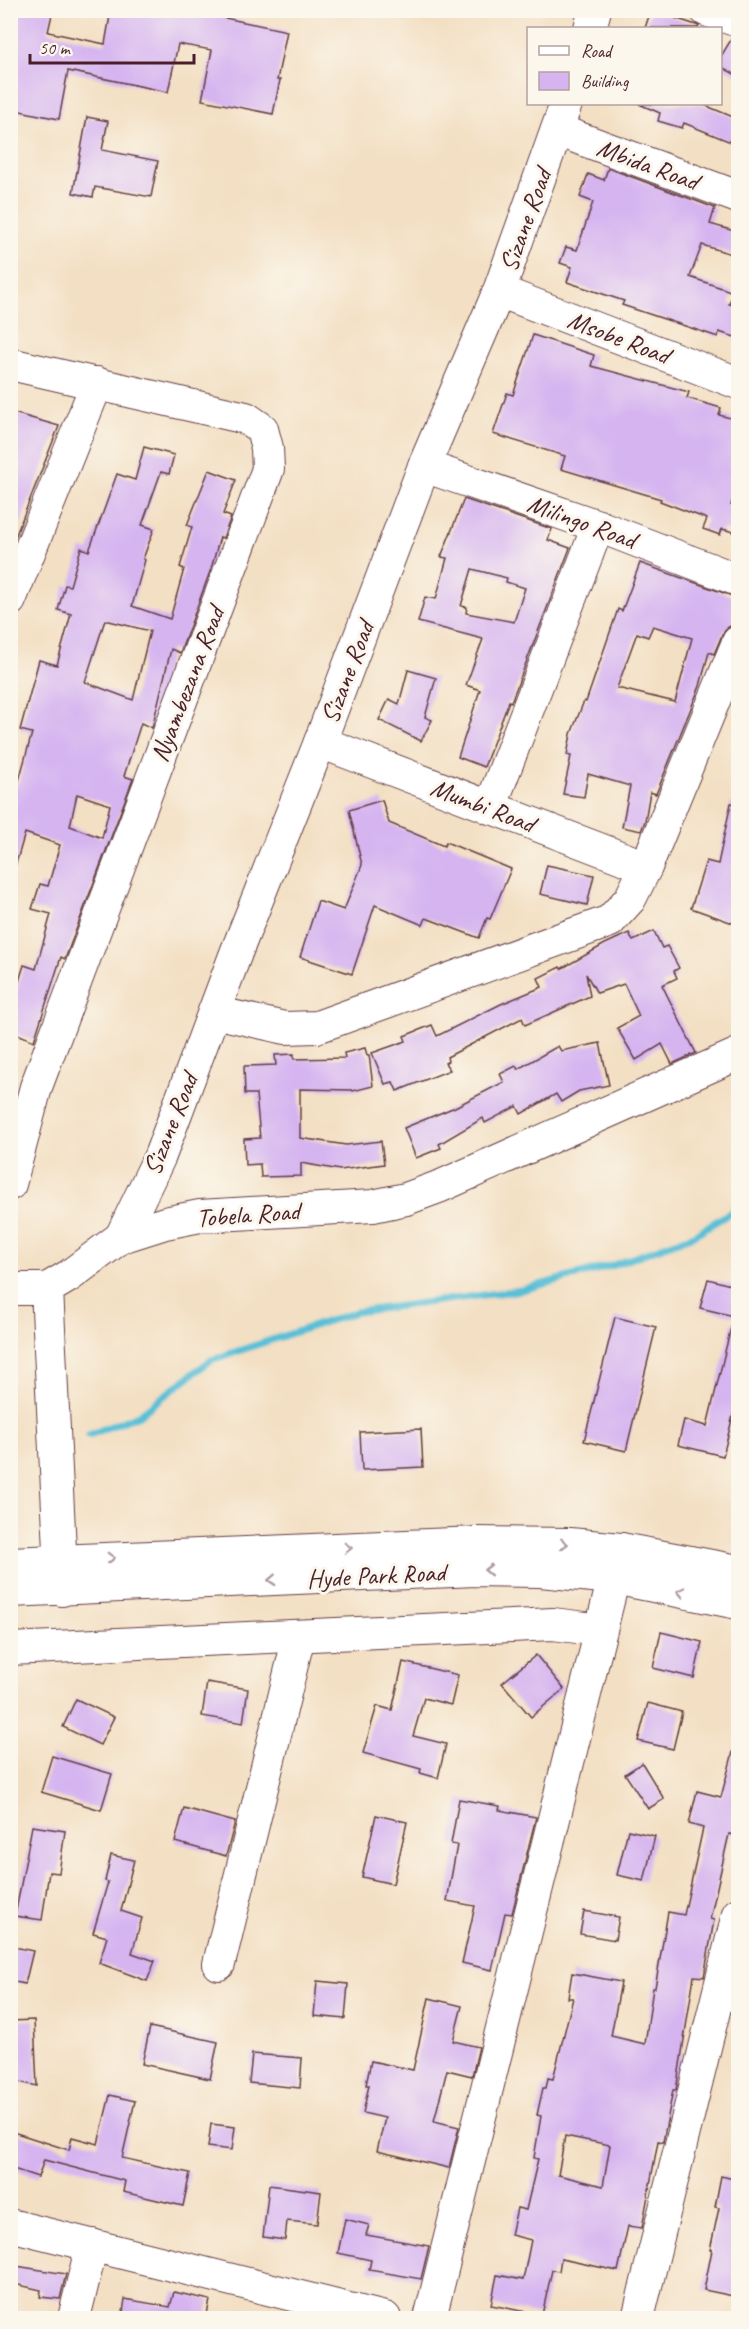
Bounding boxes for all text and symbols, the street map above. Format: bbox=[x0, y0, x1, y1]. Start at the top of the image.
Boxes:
scale bar bbox=[30, 27, 194, 65]
legend bbox=[527, 27, 722, 105]
text: 50 m bbox=[39, 37, 72, 59]
text: Road bbox=[581, 40, 614, 62]
text: Building bbox=[581, 70, 630, 92]
street label: Mbida Road bbox=[592, 131, 707, 199]
street label: Sizane Road bbox=[492, 161, 560, 276]
street label: Msobe Road bbox=[563, 303, 678, 373]
street label: Milingo Road bbox=[523, 487, 644, 558]
street label: Nyambezana Road bbox=[143, 598, 234, 766]
street label: Sizane Road bbox=[313, 613, 383, 728]
street label: Mumbi Road bbox=[426, 771, 543, 842]
street label: Sizane Road bbox=[135, 1065, 207, 1180]
street label: Tobela Road bbox=[195, 1194, 305, 1235]
one-way arrow bbox=[559, 1538, 568, 1550]
one-way arrow bbox=[343, 1542, 352, 1555]
one-way arrow bbox=[106, 1552, 115, 1565]
street label: Hyde Park Road bbox=[306, 1555, 450, 1596]
one-way arrow bbox=[483, 1564, 492, 1576]
one-way arrow bbox=[268, 1573, 277, 1586]
one-way arrow bbox=[676, 1586, 686, 1599]

